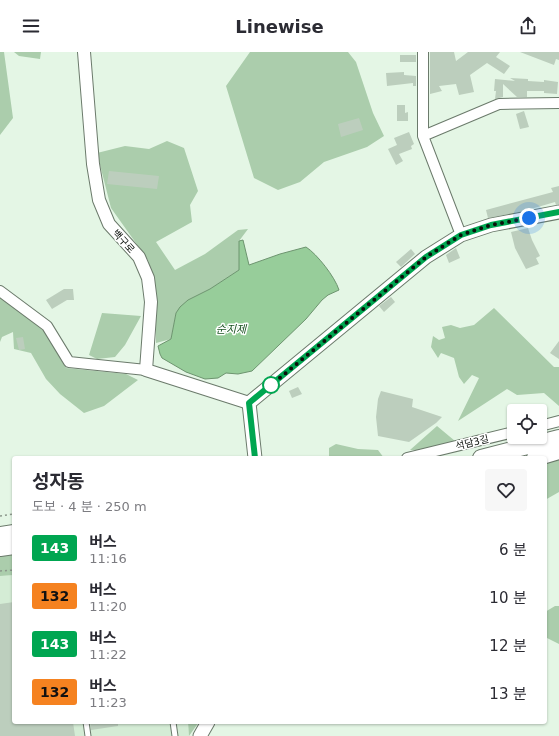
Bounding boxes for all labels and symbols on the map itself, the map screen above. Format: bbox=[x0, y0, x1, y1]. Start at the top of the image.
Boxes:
your location bbox=[519, 208, 539, 228]
street label: 백구로 bbox=[110, 227, 137, 255]
water label: 순지제 bbox=[216, 323, 248, 336]
unlabelled marker bbox=[262, 376, 280, 394]
street label: 석담3길 bbox=[454, 433, 490, 452]

